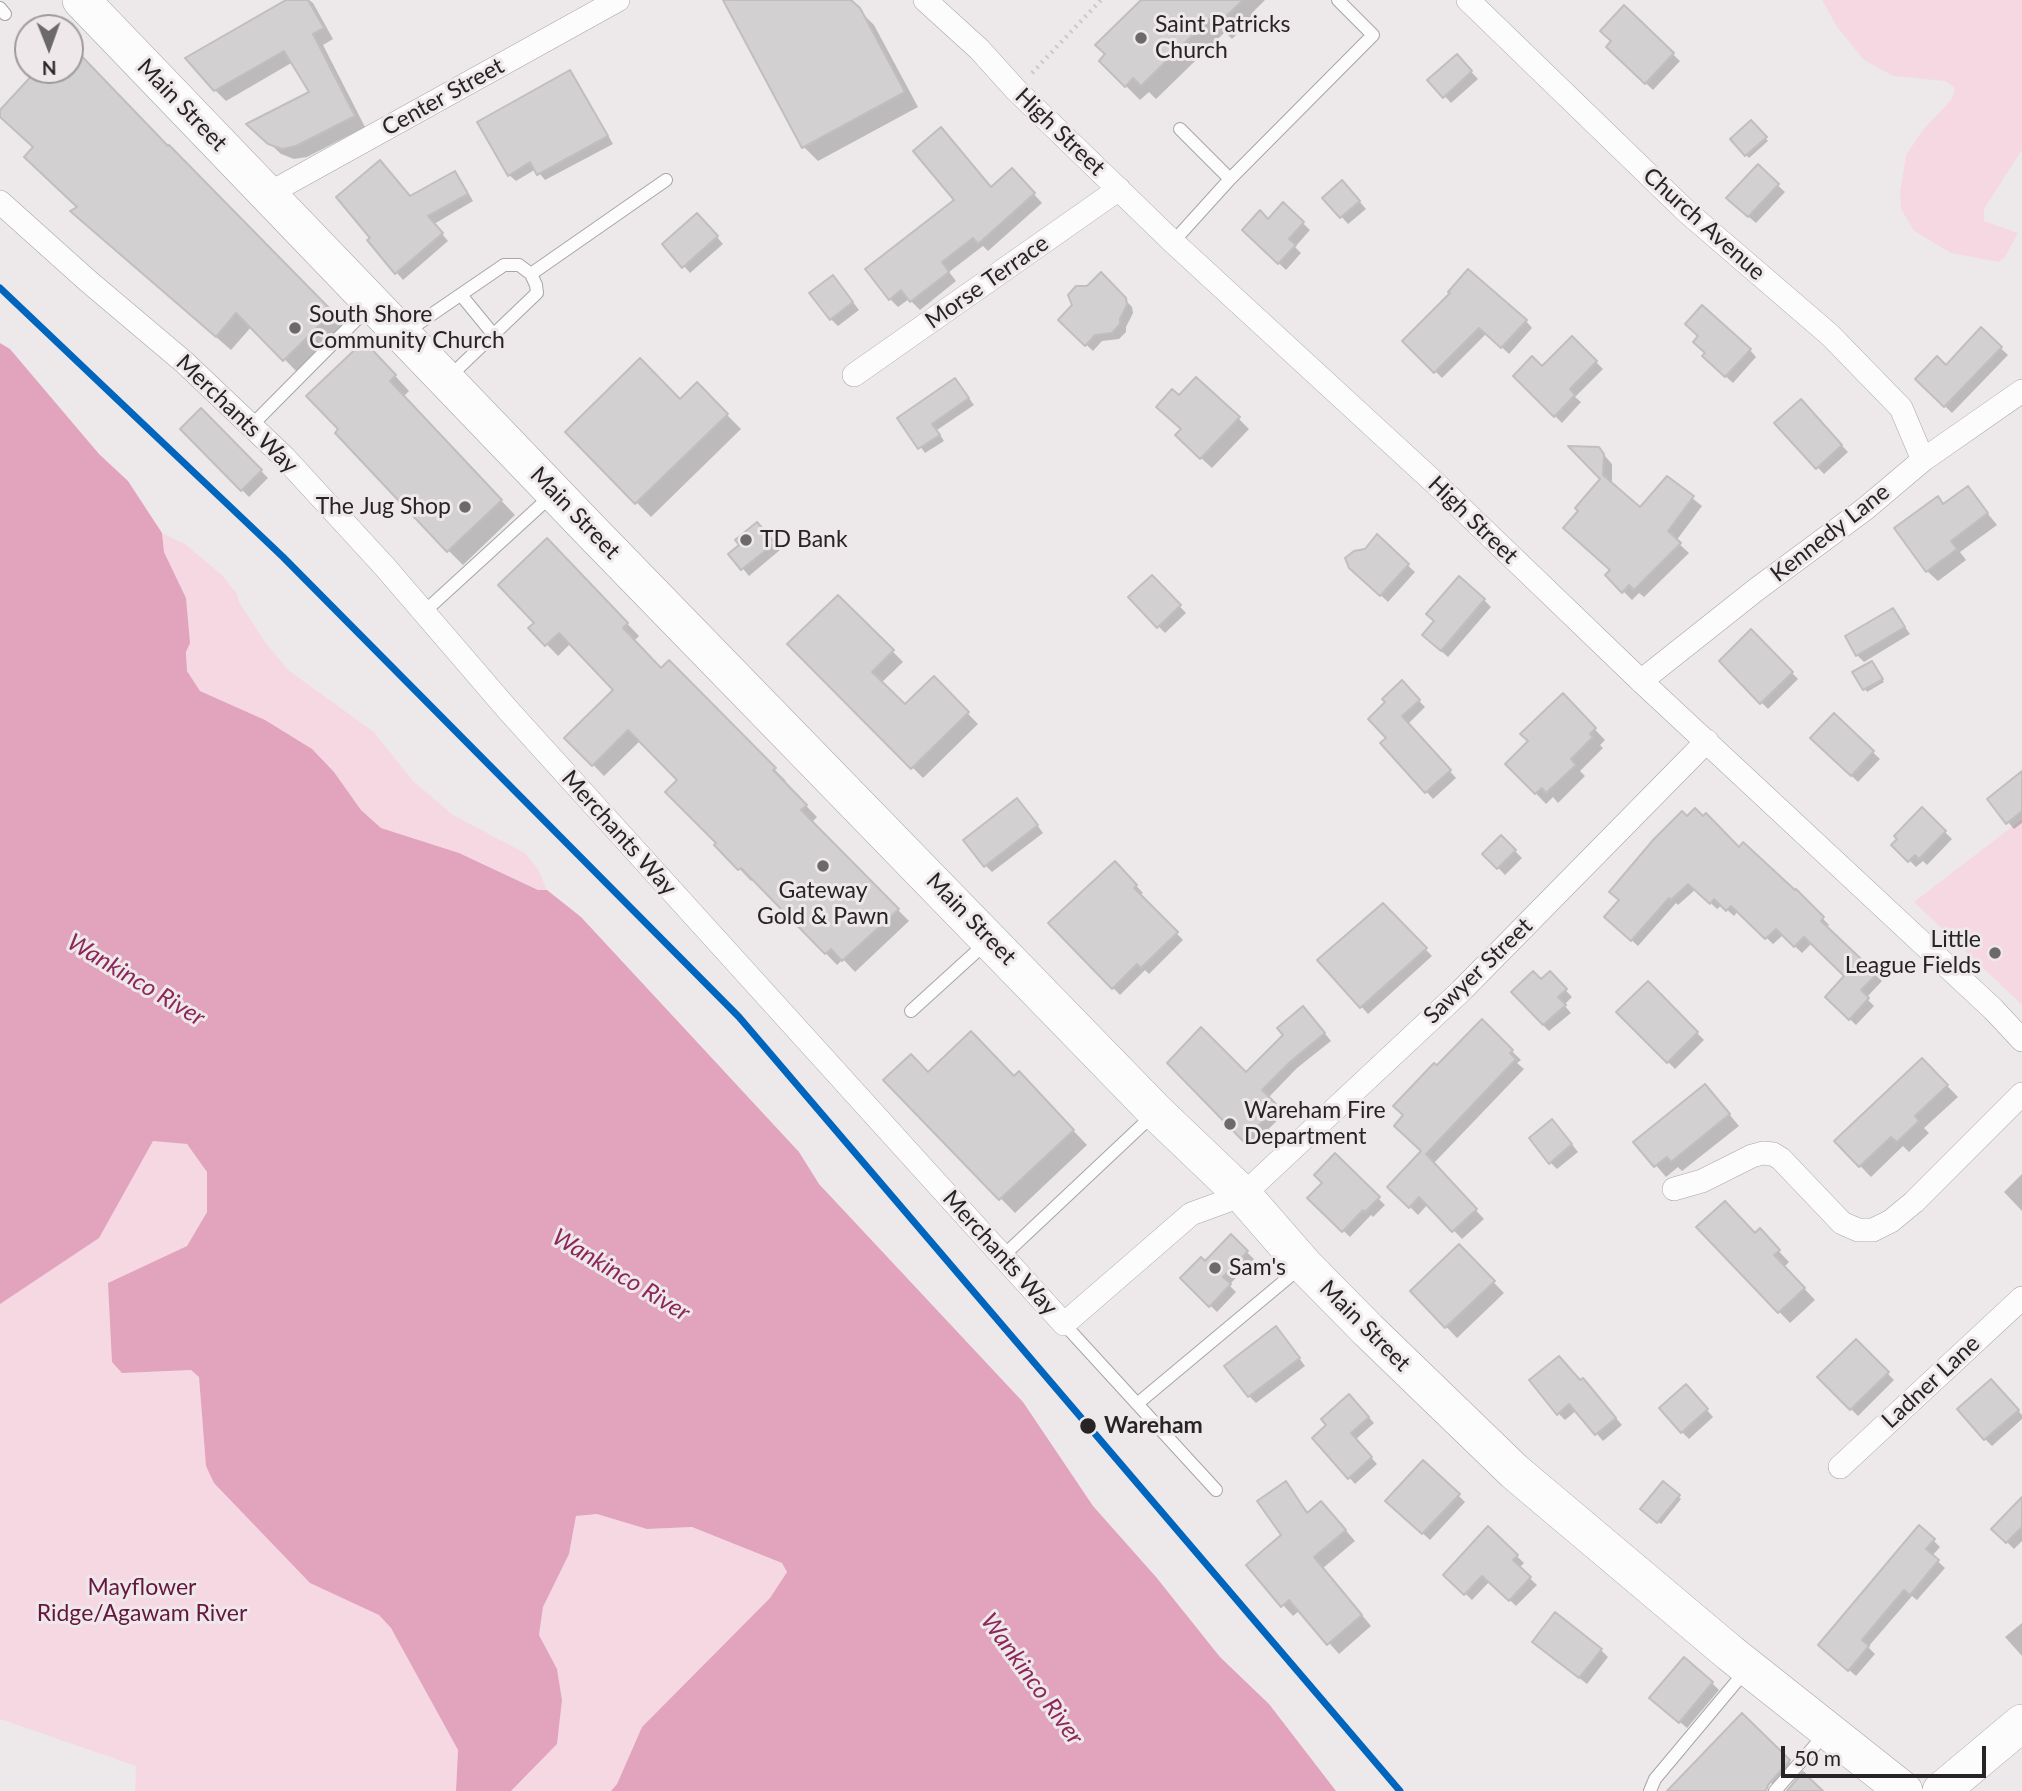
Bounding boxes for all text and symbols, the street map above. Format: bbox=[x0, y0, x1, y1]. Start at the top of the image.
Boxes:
place label: Saint Patricks Church bbox=[1155, 11, 1291, 65]
north arrow bbox=[14, 14, 84, 84]
marker: Saint Patricks Church bbox=[1133, 30, 1149, 46]
street label: Center Street bbox=[377, 52, 509, 142]
street label: Main Street bbox=[131, 53, 233, 157]
text: N bbox=[42, 57, 57, 80]
street label: High Street bbox=[1009, 82, 1111, 182]
street label: Church Avenue bbox=[1637, 162, 1771, 286]
street label: Morse Terrace bbox=[920, 229, 1054, 335]
place label: South Shore Community Church bbox=[309, 301, 505, 355]
marker: South Shore Community Church bbox=[287, 320, 303, 336]
street label: Merchants Way bbox=[170, 349, 304, 479]
street label: Main Street bbox=[524, 461, 626, 565]
street label: High Street bbox=[1422, 470, 1524, 570]
street label: Kennedy Lane bbox=[1765, 478, 1895, 588]
place label: The Jug Shop bbox=[316, 493, 451, 521]
marker: The Jug Shop bbox=[457, 499, 473, 515]
place label: TD Bank bbox=[760, 526, 848, 554]
marker: TD Bank bbox=[738, 532, 754, 548]
street label: Merchants Way bbox=[556, 765, 682, 901]
marker: Gateway Gold & Pawn bbox=[815, 858, 831, 874]
street label: Main Street bbox=[920, 867, 1022, 971]
place label: Gateway Gold & Pawn bbox=[757, 877, 889, 931]
street label: Sawyer Street bbox=[1418, 912, 1538, 1030]
place label: Little League Fields bbox=[1845, 926, 1981, 980]
water label: Wankinco River bbox=[62, 928, 210, 1032]
marker: Little League Fields bbox=[1987, 945, 2003, 961]
place label: Wareham Fire Department bbox=[1244, 1097, 1386, 1151]
marker: Wareham Fire Department bbox=[1222, 1116, 1238, 1132]
street label: Merchants Way bbox=[937, 1185, 1063, 1321]
water label: Wankinco River bbox=[547, 1223, 695, 1327]
place label: Sam's bbox=[1229, 1254, 1286, 1282]
marker: Sam's bbox=[1207, 1260, 1223, 1276]
street label: Main Street bbox=[1314, 1275, 1416, 1377]
street label: Ladner Lane bbox=[1876, 1330, 1986, 1434]
place label: Wareham bbox=[1104, 1412, 1203, 1440]
marker: Wareham bbox=[1078, 1416, 1098, 1436]
park label: Mayflower Ridge/Agawam River bbox=[37, 1574, 247, 1628]
water label: Wankinco River bbox=[975, 1608, 1089, 1750]
scale bar bbox=[1784, 1732, 1989, 1776]
text: 50 m bbox=[1794, 1745, 1841, 1770]

